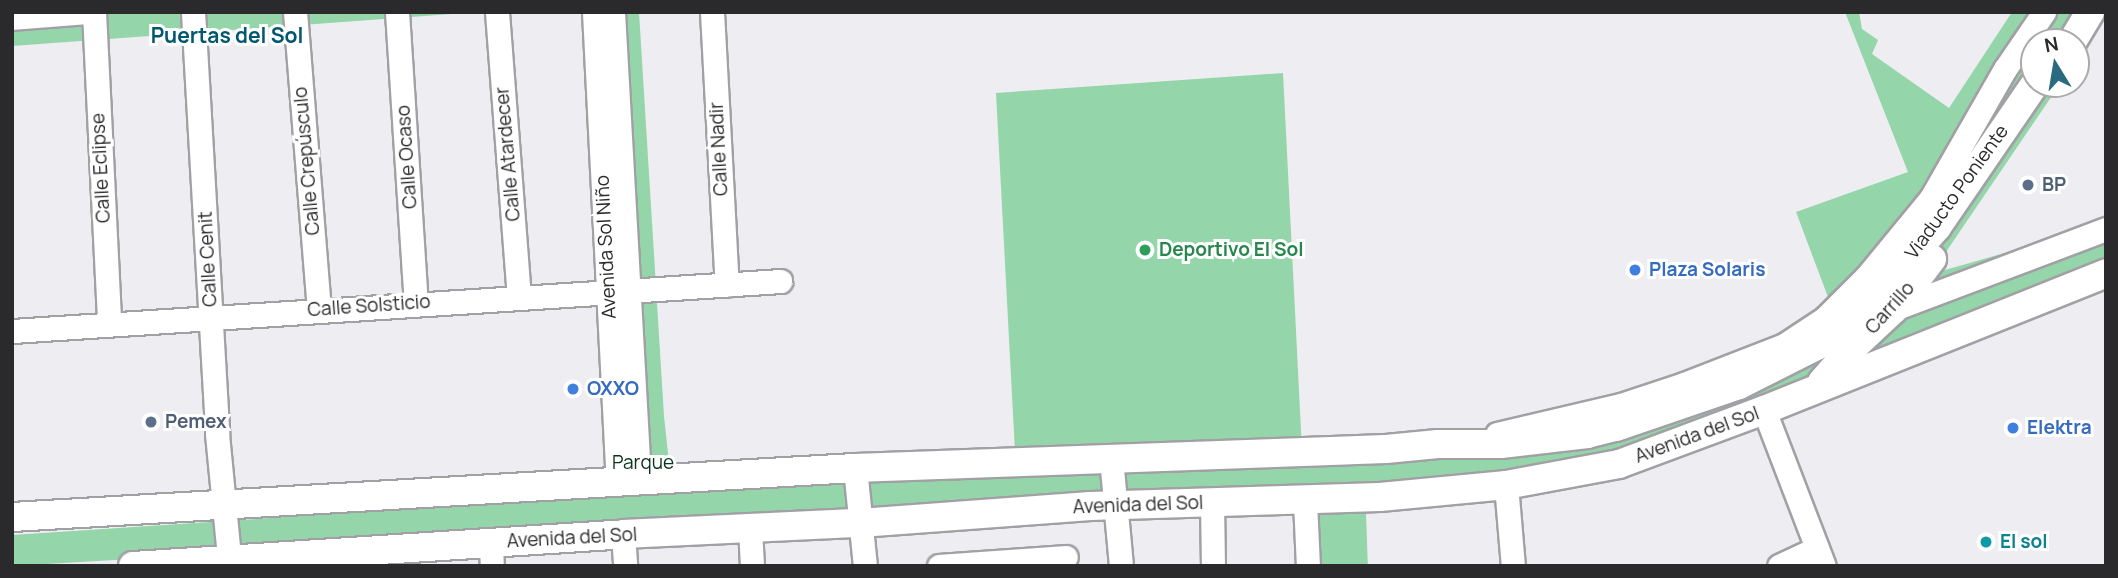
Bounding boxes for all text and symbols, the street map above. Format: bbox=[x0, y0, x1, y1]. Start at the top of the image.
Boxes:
district label: Puertas del Sol bbox=[151, 22, 303, 48]
north arrow bbox=[2020, 28, 2090, 98]
text: N bbox=[2042, 30, 2061, 58]
street label: Calle Crepúsculo bbox=[289, 86, 325, 236]
street label: Calle Atardecer bbox=[491, 86, 525, 222]
street label: Calle Nadir bbox=[705, 101, 733, 197]
street label: Calle Ocaso bbox=[392, 104, 422, 210]
street label: Calle Eclipse bbox=[87, 112, 115, 224]
street label: Viaducto Poniente bbox=[1901, 120, 2013, 264]
place label: BP bbox=[2042, 174, 2066, 196]
street label: Avenida Sol Niño bbox=[591, 175, 621, 319]
marker: BP bbox=[2020, 177, 2036, 193]
street label: Calle Cenit bbox=[194, 211, 222, 307]
place label: Deportivo El Sol bbox=[1159, 239, 1304, 261]
marker: Deportivo El Sol bbox=[1137, 242, 1153, 258]
place label: Plaza Solaris bbox=[1649, 259, 1765, 281]
marker: Plaza Solaris bbox=[1627, 262, 1643, 278]
street label: Carrillo bbox=[1861, 277, 1919, 339]
street label: Calle Solsticio bbox=[307, 290, 431, 322]
place label: OXXO bbox=[587, 378, 639, 400]
marker: OXXO bbox=[565, 381, 581, 397]
street label: Avenida del Sol bbox=[1632, 402, 1762, 468]
place label: Pemex bbox=[165, 411, 227, 433]
marker: Pemex bbox=[143, 414, 159, 430]
place label: Elektra bbox=[2027, 417, 2092, 439]
marker: Elektra bbox=[2005, 420, 2021, 436]
park label: Parque bbox=[612, 452, 674, 474]
street label: Avenida del Sol bbox=[1072, 491, 1204, 519]
street label: Avenida del Sol bbox=[506, 523, 638, 553]
place label: El sol bbox=[2000, 531, 2048, 553]
marker: El sol bbox=[1978, 534, 1994, 550]

